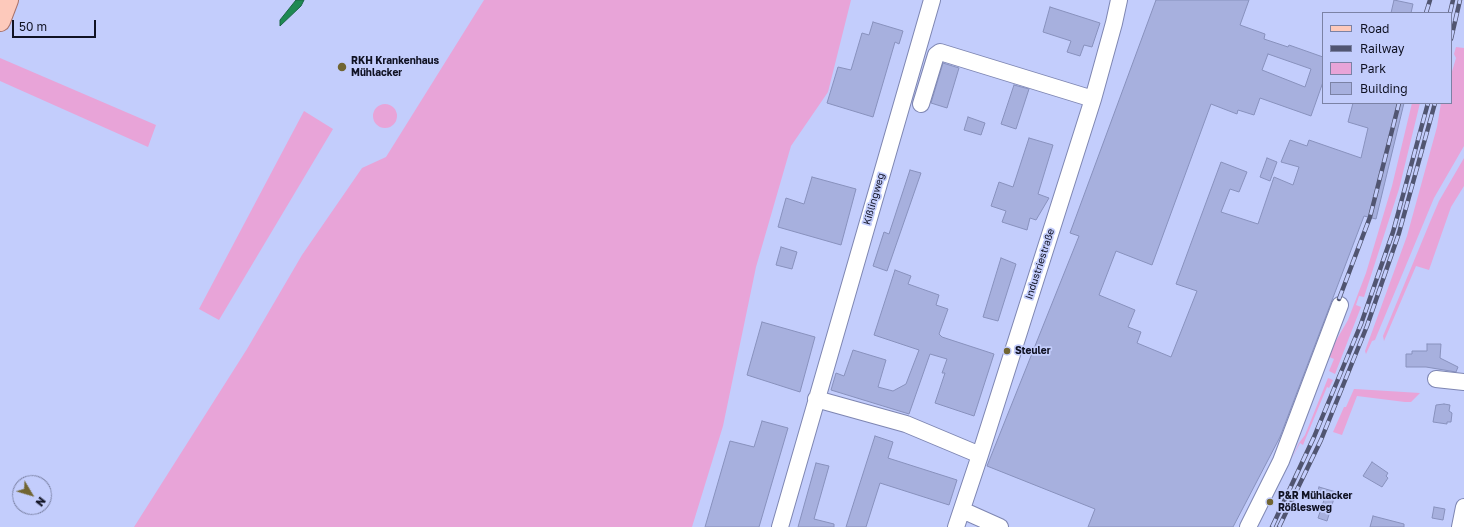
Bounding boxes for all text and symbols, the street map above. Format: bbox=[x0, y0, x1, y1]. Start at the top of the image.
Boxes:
scale bar bbox=[14, 12, 98, 38]
legend bbox=[1322, 12, 1452, 104]
text: 50 m bbox=[19, 19, 47, 34]
text: Road bbox=[1360, 21, 1389, 36]
text: Railway bbox=[1360, 41, 1405, 56]
place label: RKH Krankenhaus Mühlacker bbox=[351, 55, 439, 78]
marker: RKH Krankenhaus Mühlacker bbox=[336, 61, 348, 73]
text: Park bbox=[1360, 61, 1386, 76]
text: Building bbox=[1360, 81, 1408, 96]
street label: Kißlingweg bbox=[861, 172, 887, 226]
street label: Industriestraße bbox=[1023, 227, 1057, 301]
place label: Steuler bbox=[1015, 345, 1051, 357]
marker: Steuler bbox=[1002, 346, 1012, 356]
north arrow bbox=[12, 475, 52, 515]
place label: P&R Mühlacker Rößlesweg bbox=[1278, 490, 1352, 514]
text: N bbox=[33, 495, 49, 509]
marker: P&R Mühlacker Rößlesweg bbox=[1265, 497, 1275, 507]

